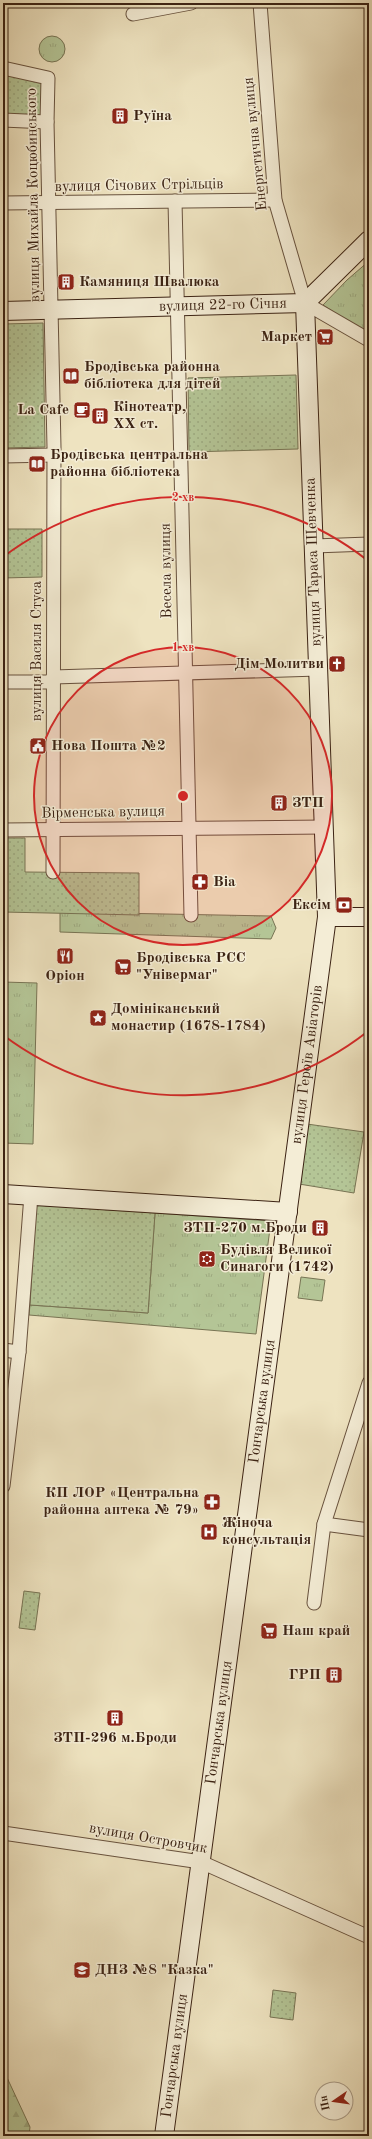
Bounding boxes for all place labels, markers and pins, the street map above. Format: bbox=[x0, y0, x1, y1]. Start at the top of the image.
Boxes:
building icon: Руїна bbox=[110, 106, 130, 126]
place label: Руїна bbox=[133, 109, 172, 124]
building icon: Камяниця Швалюка bbox=[56, 272, 76, 292]
place label: Камяниця Швалюка bbox=[79, 275, 220, 290]
supermarket icon: Маркет bbox=[315, 327, 335, 347]
place label: Маркет bbox=[261, 330, 312, 345]
place label: Бродівська районна бібліотека для дітей bbox=[84, 360, 221, 392]
library icon: Бродівська районна бібліотека для дітей bbox=[61, 366, 81, 386]
cafe icon: La Cafe bbox=[72, 400, 92, 420]
place label: Кінотеатр, XX ст. bbox=[113, 400, 186, 432]
place label: La Cafe bbox=[17, 403, 69, 418]
building icon: Кінотеатр, XX ст. bbox=[90, 406, 110, 426]
place label: Бродівська центральна районна бібліотека bbox=[50, 448, 208, 480]
library icon: Бродівська центральна районна бібліотека bbox=[27, 454, 47, 474]
church icon: Дім Молитви bbox=[327, 654, 347, 674]
place label: Дім Молитви bbox=[234, 657, 324, 672]
public building icon: Нова Пошта №2 bbox=[28, 736, 48, 756]
place label: Нова Пошта №2 bbox=[51, 739, 166, 754]
centre of rings bbox=[176, 789, 190, 803]
building icon: ЗТП bbox=[269, 793, 289, 813]
place label: ЗТП bbox=[292, 796, 324, 811]
pharmacy icon: Віа bbox=[190, 872, 210, 892]
place label: Віа bbox=[213, 875, 236, 890]
bank icon: Ексім bbox=[334, 895, 354, 915]
place label: Ексім bbox=[292, 898, 331, 913]
restaurant icon: Оріон bbox=[55, 946, 75, 966]
place label: Бродівська РСС "Універмаг" bbox=[136, 951, 246, 983]
supermarket icon: Бродівська РСС "Універмаг" bbox=[113, 957, 133, 977]
place label: Оріон bbox=[45, 969, 85, 984]
place label: Домініканський монастир (1678-1784) bbox=[111, 1002, 266, 1034]
place icon: Домініканський монастир (1678-1784) bbox=[88, 1008, 108, 1028]
building icon: ЗТП-270 м.Броди bbox=[310, 1218, 330, 1238]
place label: ЗТП-270 м.Броди bbox=[183, 1221, 307, 1236]
place label: Будівля Великої Синагоги (1742) bbox=[220, 1243, 334, 1275]
synagogue icon: Будівля Великої Синагоги (1742) bbox=[197, 1249, 217, 1269]
place label: КП ЛОР «Центральна районна аптека № 79» bbox=[43, 1486, 199, 1518]
pharmacy icon: КП ЛОР «Центральна районна аптека № 79» bbox=[202, 1492, 222, 1512]
place label: Жіноча консультація bbox=[222, 1516, 311, 1548]
hospital icon: Жіноча консультація bbox=[199, 1522, 219, 1542]
supermarket icon: Наш край bbox=[259, 1621, 279, 1641]
place label: Наш край bbox=[282, 1624, 350, 1639]
building icon: ГРП bbox=[324, 1665, 344, 1685]
place label: ГРП bbox=[289, 1668, 321, 1683]
building icon: ЗТП-296 м.Броди bbox=[105, 1708, 125, 1728]
place label: ЗТП-296 м.Броди bbox=[53, 1731, 177, 1746]
school or university icon: ДНЗ №8 "Казка" bbox=[72, 1960, 92, 1980]
place label: ДНЗ №8 "Казка" bbox=[95, 1963, 214, 1978]

